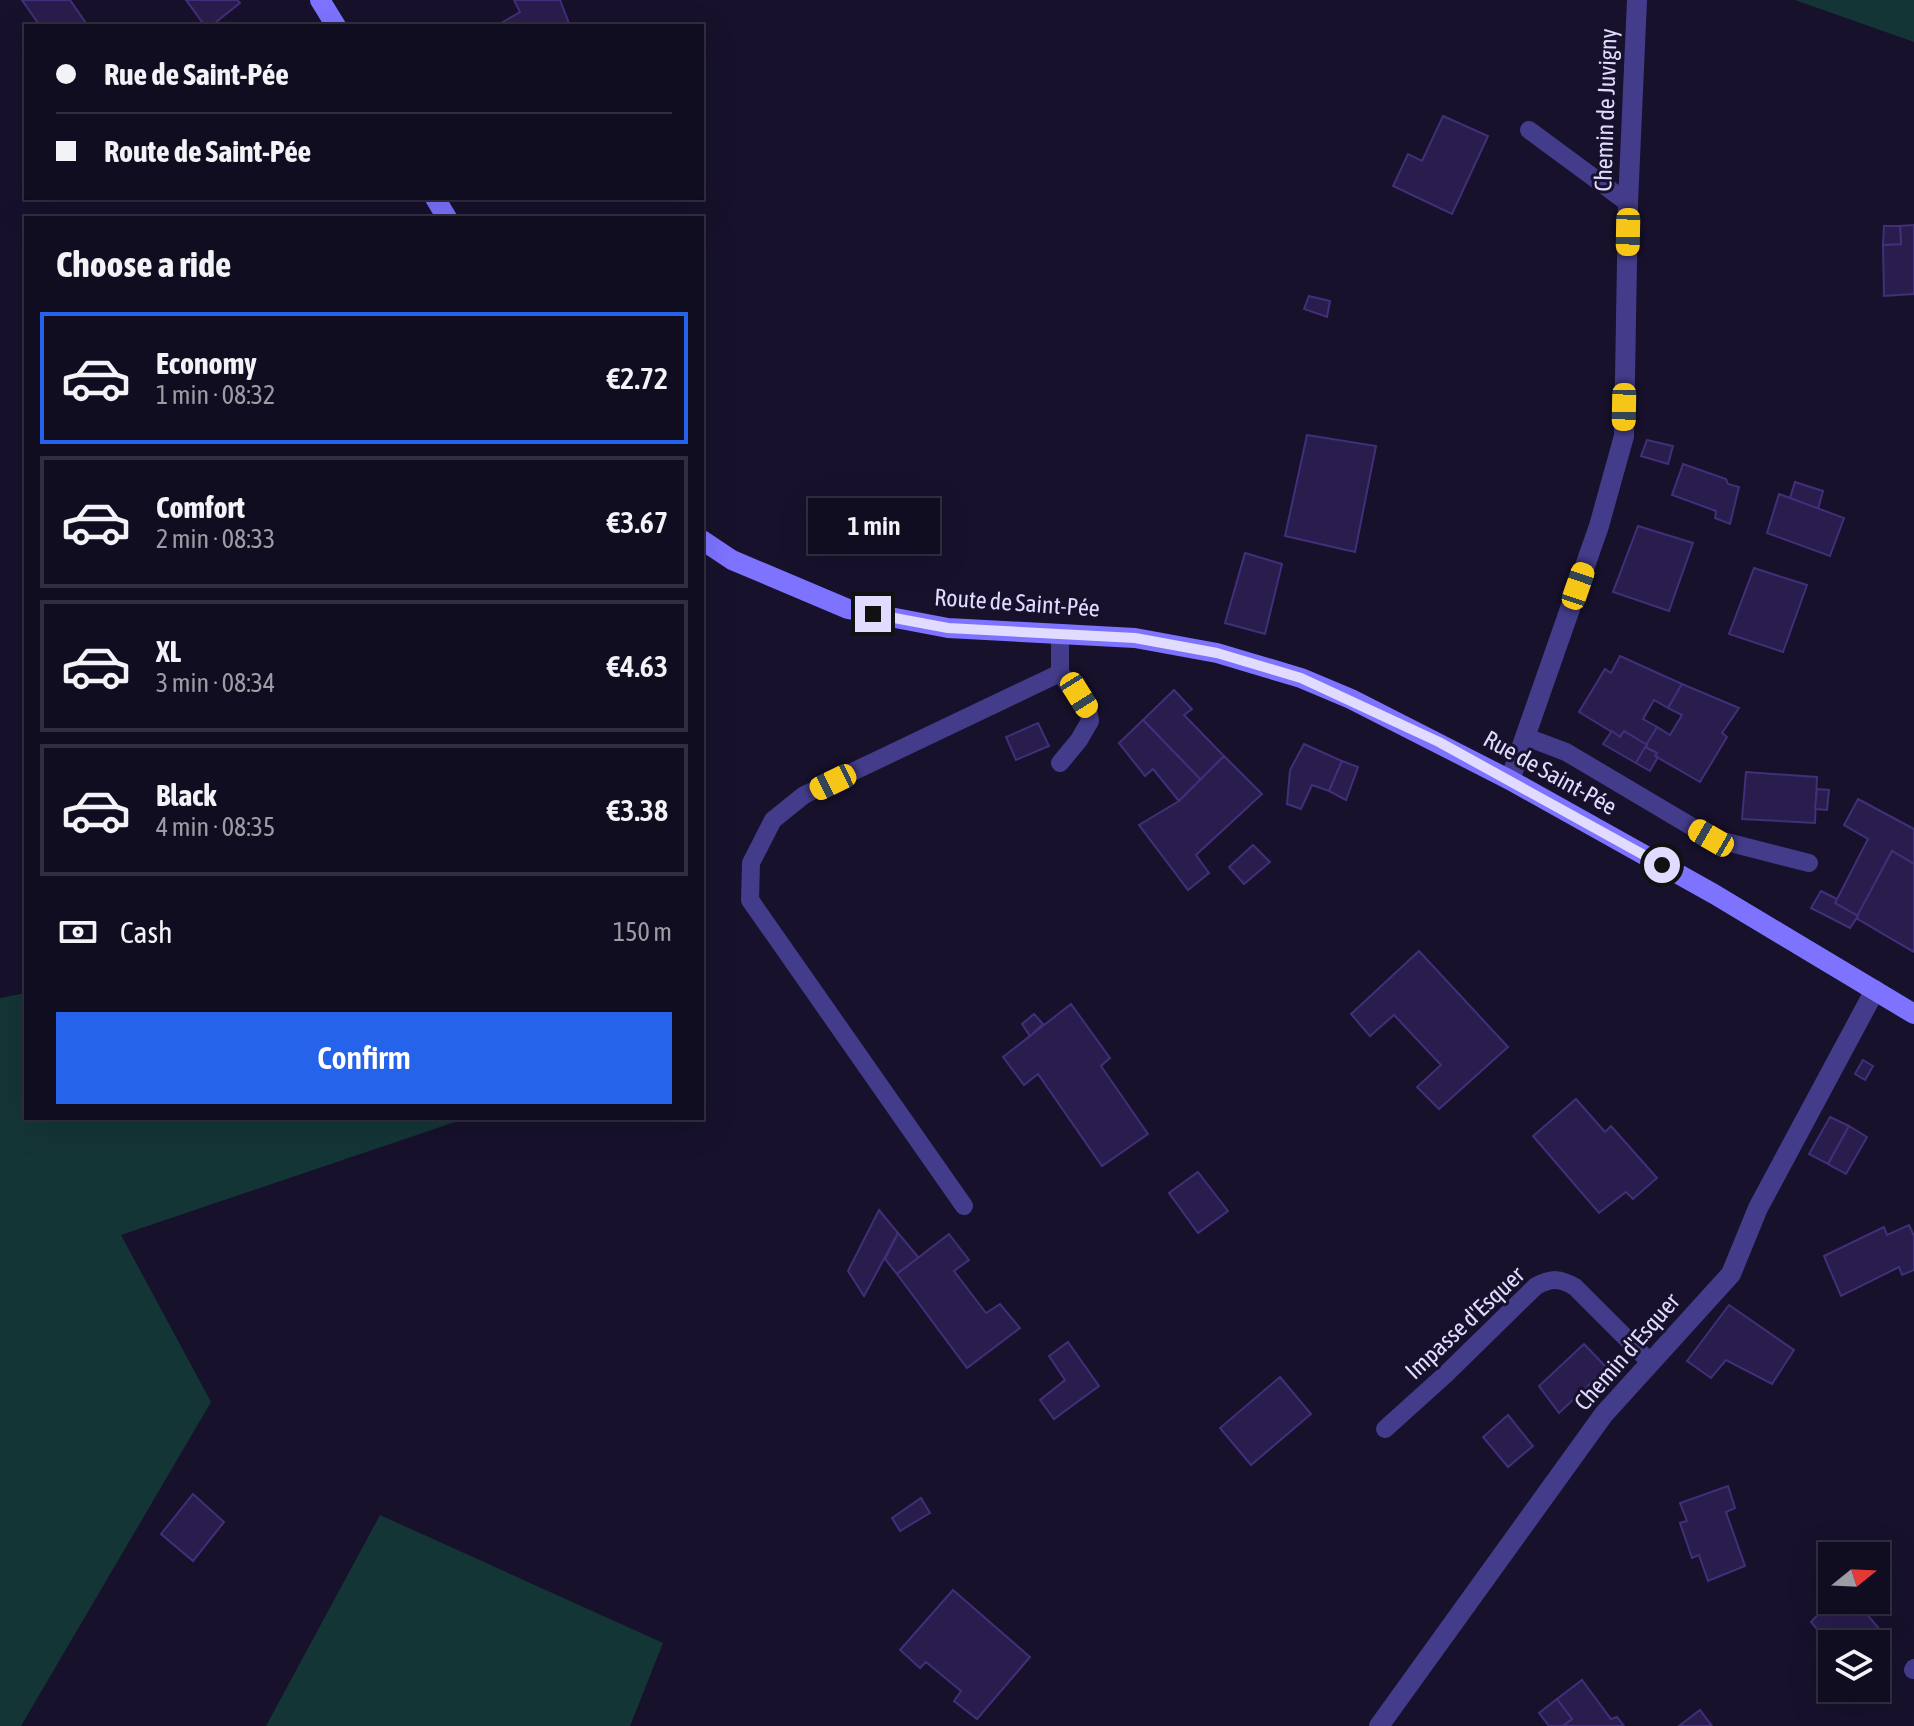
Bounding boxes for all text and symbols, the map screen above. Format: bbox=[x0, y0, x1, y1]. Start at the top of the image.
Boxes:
street label: Chemin de Juvigny bbox=[1589, 28, 1622, 192]
text: Rue de Saint-Pée bbox=[104, 57, 289, 91]
text: Route de Saint-Pée bbox=[104, 134, 311, 168]
car bbox=[1616, 208, 1640, 256]
text: Choose a ride bbox=[56, 243, 231, 285]
icon: car bbox=[60, 342, 132, 414]
text: Economy bbox=[156, 346, 257, 380]
text: €2.72 bbox=[607, 361, 668, 395]
text: 1 min · 08:32 bbox=[156, 380, 275, 410]
car bbox=[1612, 383, 1636, 431]
icon: car bbox=[60, 486, 132, 558]
text: Comfort bbox=[156, 490, 245, 524]
callout: 1 min bbox=[807, 498, 939, 554]
text: €3.67 bbox=[607, 505, 668, 539]
text: 1 min bbox=[847, 511, 901, 541]
text: 2 min · 08:33 bbox=[156, 524, 275, 554]
car bbox=[1559, 559, 1597, 613]
street label: Route de Saint-Pée bbox=[933, 583, 1101, 622]
route end bbox=[855, 596, 891, 632]
icon: car bbox=[60, 630, 132, 702]
text: XL bbox=[156, 634, 181, 668]
text: €4.63 bbox=[607, 649, 668, 683]
text: 3 min · 08:34 bbox=[156, 668, 275, 698]
car bbox=[1056, 668, 1102, 722]
street label: Rue de Saint-Pée bbox=[1479, 725, 1621, 820]
car bbox=[806, 761, 860, 803]
icon: car bbox=[60, 774, 132, 846]
text: Black bbox=[156, 778, 216, 812]
text: €3.38 bbox=[607, 793, 668, 827]
text: 4 min · 08:35 bbox=[156, 812, 275, 842]
car bbox=[1684, 816, 1738, 860]
route start bbox=[1644, 847, 1680, 883]
icon: cash bbox=[56, 910, 100, 954]
text: Cash bbox=[120, 915, 173, 949]
text: 150 m bbox=[613, 917, 672, 947]
button: Confirm bbox=[56, 1012, 672, 1104]
street label: Impasse d'Esquer bbox=[1400, 1260, 1530, 1384]
street label: Chemin d'Esquer bbox=[1569, 1287, 1685, 1416]
north arrow bbox=[1818, 1542, 1890, 1614]
map controls bbox=[1818, 1542, 1890, 1702]
button: layers bbox=[1818, 1630, 1890, 1702]

